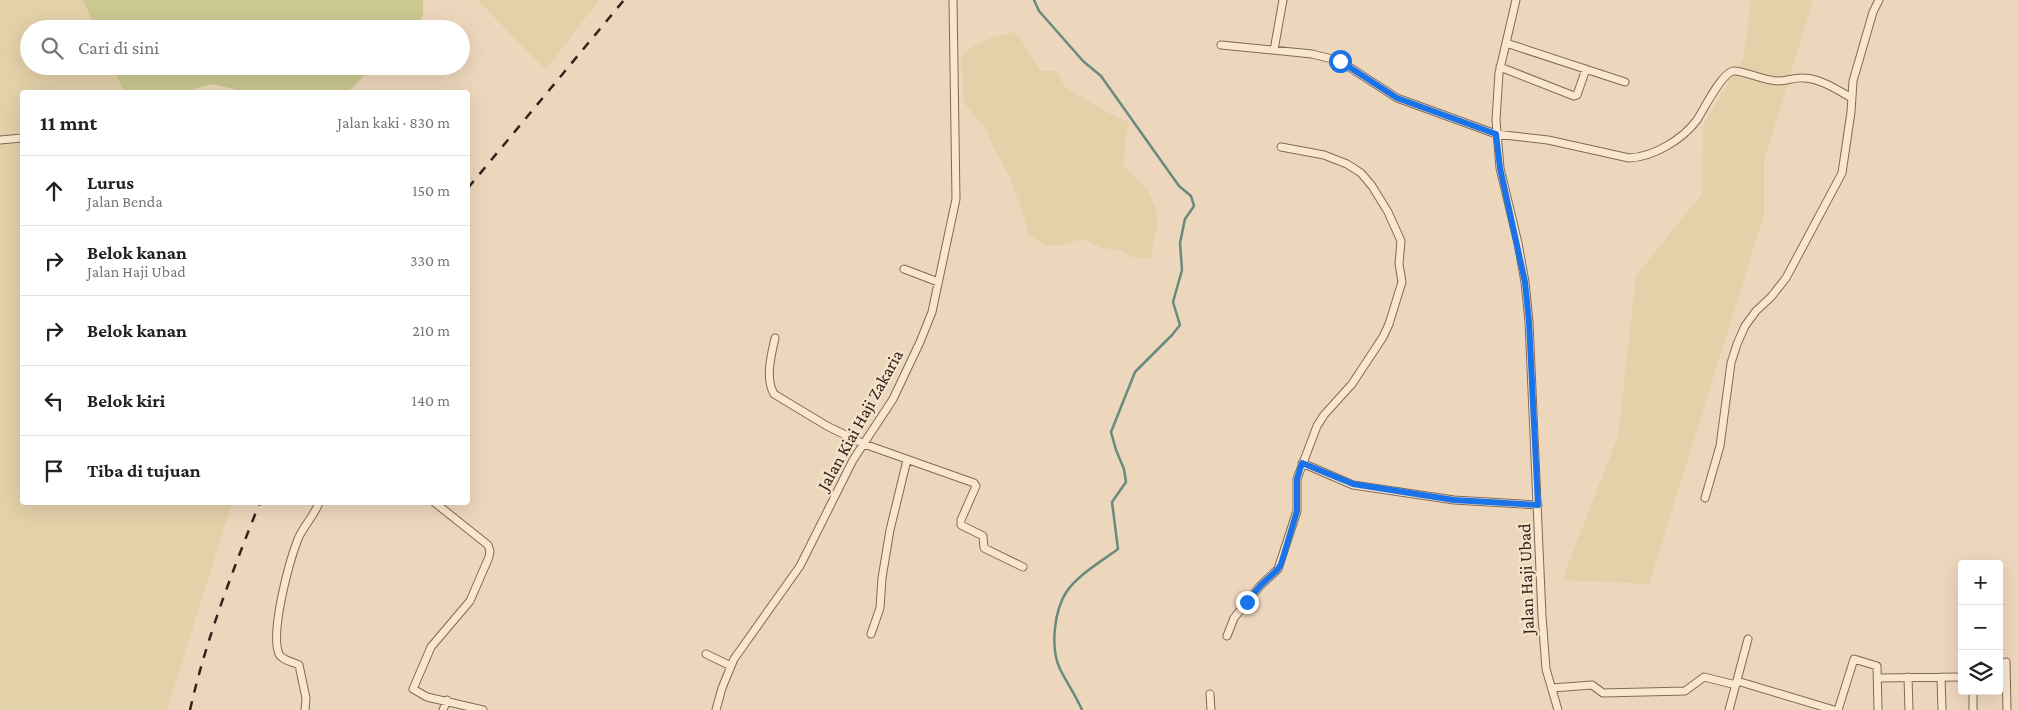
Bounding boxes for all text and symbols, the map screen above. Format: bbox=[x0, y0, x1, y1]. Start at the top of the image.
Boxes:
search box bbox=[20, 20, 470, 75]
icon: search bbox=[38, 34, 66, 62]
text: Cari di sini bbox=[78, 37, 159, 58]
route start bbox=[1329, 50, 1352, 73]
text: 11 mnt bbox=[40, 111, 97, 135]
text: Jalan kaki · 830 m bbox=[337, 114, 450, 131]
text: Lurus bbox=[87, 172, 134, 193]
icon: ahead bbox=[40, 177, 68, 205]
text: 150 m bbox=[412, 182, 450, 199]
text: Jalan Benda bbox=[87, 193, 163, 210]
text: Belok kanan bbox=[87, 242, 187, 263]
icon: right bbox=[40, 247, 68, 275]
text: 330 m bbox=[410, 252, 450, 269]
text: Jalan Haji Ubad bbox=[87, 263, 186, 280]
icon: right bbox=[40, 317, 68, 345]
text: Belok kanan bbox=[87, 320, 187, 341]
text: 210 m bbox=[412, 322, 450, 339]
street label: Jalan Kiai Haji Zakaria bbox=[812, 346, 908, 496]
icon: left bbox=[40, 387, 68, 415]
text: Belok kiri bbox=[87, 390, 165, 411]
text: 140 m bbox=[412, 392, 450, 409]
icon: arrive bbox=[40, 457, 68, 485]
text: Tiba di tujuan bbox=[87, 460, 201, 481]
street label: Jalan Haji Ubad bbox=[1514, 523, 1539, 637]
map controls bbox=[1958, 560, 2003, 695]
button: + bbox=[1958, 560, 2003, 605]
route end bbox=[1236, 591, 1259, 614]
button: − bbox=[1958, 605, 2003, 650]
button: layers bbox=[1958, 650, 2003, 695]

